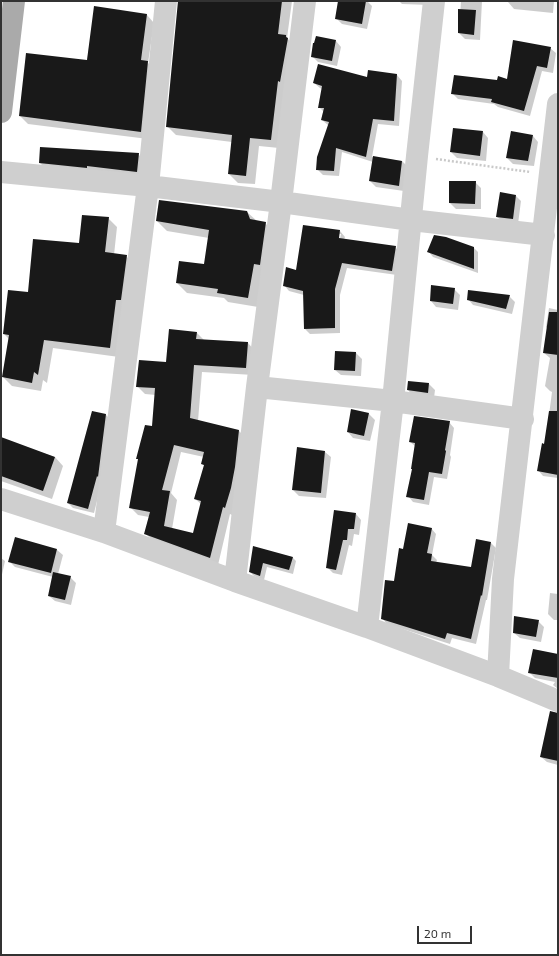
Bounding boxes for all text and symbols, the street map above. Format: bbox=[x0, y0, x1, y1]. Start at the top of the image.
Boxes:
scale bar bbox=[419, 918, 474, 944]
text: 20 m bbox=[424, 926, 451, 940]

